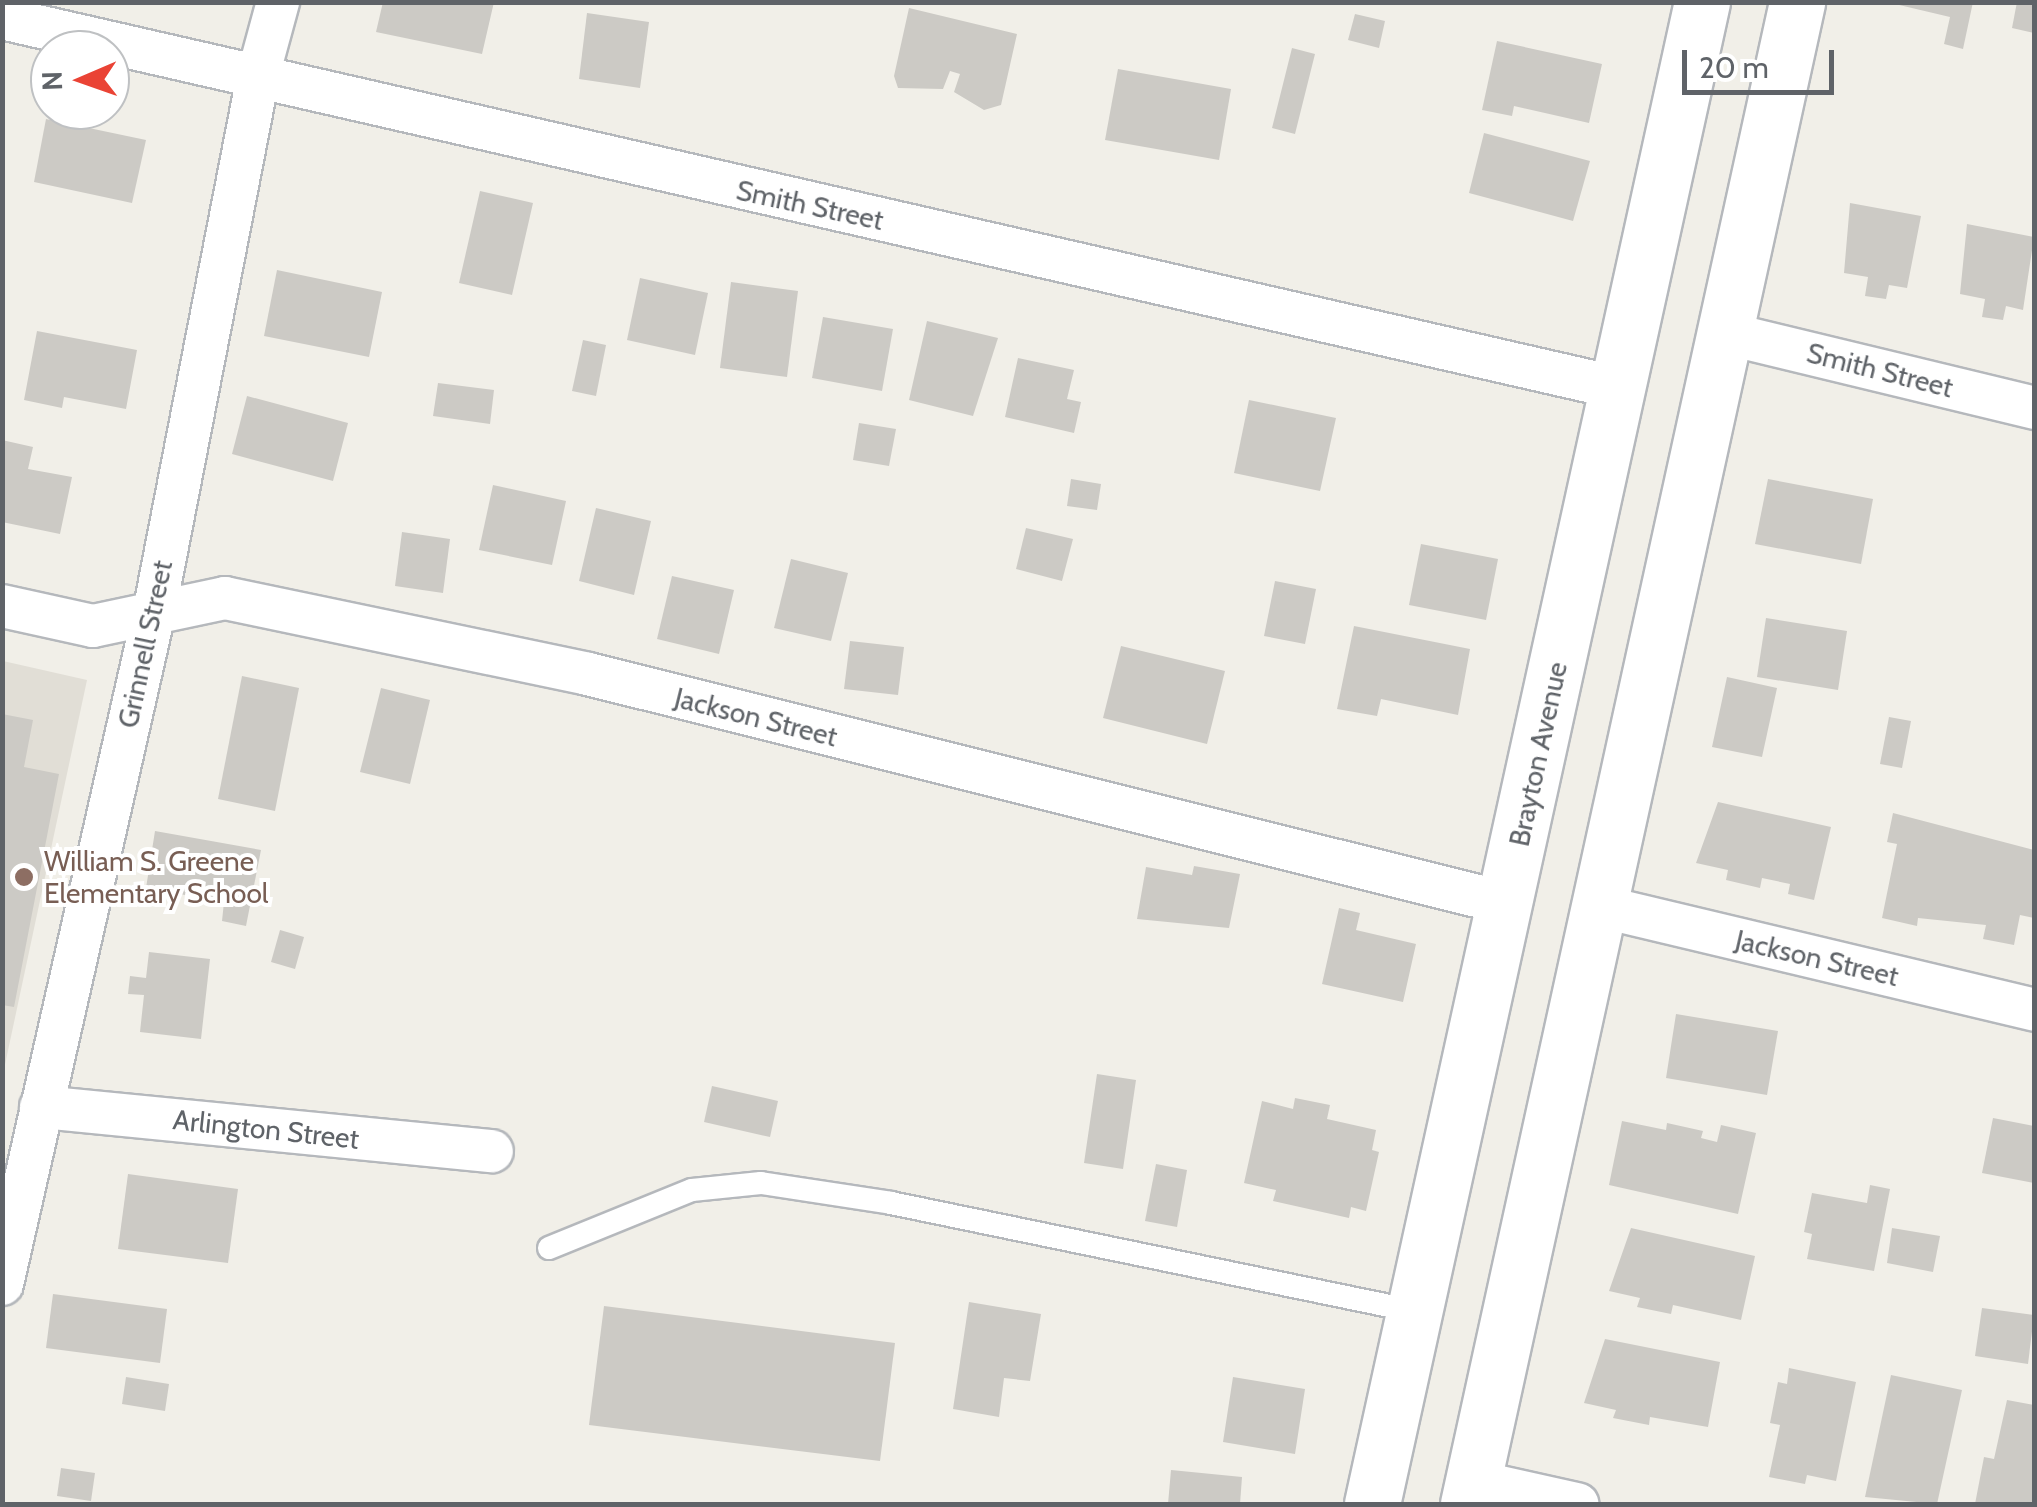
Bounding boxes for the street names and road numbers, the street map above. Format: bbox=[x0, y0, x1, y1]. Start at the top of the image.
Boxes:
street label: Smith Street bbox=[733, 173, 887, 237]
street label: Smith Street bbox=[1803, 336, 1957, 404]
street label: Grinnell Street bbox=[111, 557, 179, 731]
street label: Brayton Avenue bbox=[1502, 659, 1574, 849]
street label: Jackson Street bbox=[671, 681, 841, 753]
street label: Jackson Street bbox=[1732, 923, 1902, 993]
street label: Arlington Street bbox=[171, 1103, 361, 1155]

